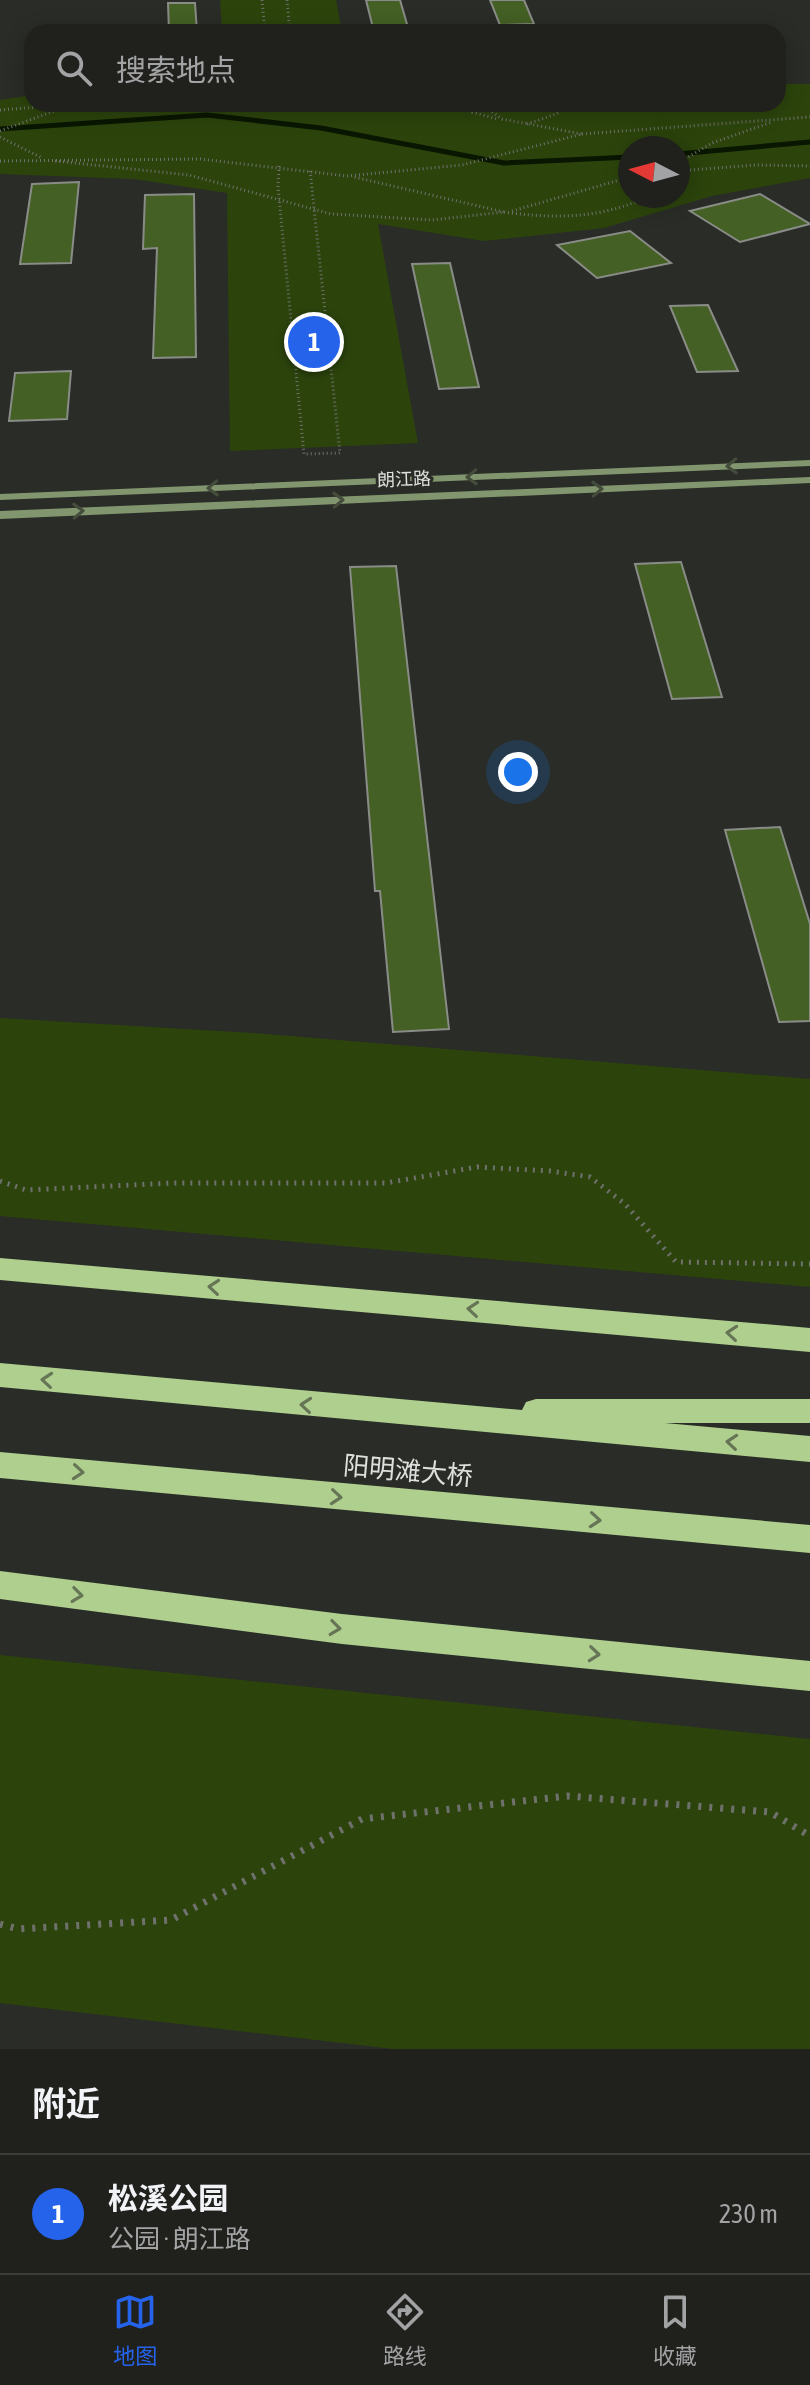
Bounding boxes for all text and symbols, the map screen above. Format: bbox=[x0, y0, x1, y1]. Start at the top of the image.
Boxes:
search box bbox=[24, 24, 786, 112]
icon: search bbox=[52, 46, 96, 90]
text: 搜索地点 bbox=[116, 53, 236, 87]
north arrow bbox=[618, 136, 690, 208]
pin: 1 bbox=[288, 312, 340, 372]
one-way arrow bbox=[725, 457, 738, 474]
street label: 朗江路 bbox=[377, 468, 431, 490]
one-way arrow bbox=[465, 468, 478, 485]
one-way arrow bbox=[206, 479, 219, 496]
one-way arrow bbox=[591, 481, 604, 498]
one-way arrow bbox=[332, 492, 345, 509]
one-way arrow bbox=[72, 503, 85, 520]
your location bbox=[498, 752, 538, 792]
one-way arrow bbox=[207, 1279, 220, 1296]
one-way arrow bbox=[466, 1301, 479, 1318]
one-way arrow bbox=[725, 1325, 738, 1342]
one-way arrow bbox=[40, 1372, 53, 1389]
one-way arrow bbox=[299, 1396, 312, 1413]
one-way arrow bbox=[725, 1434, 738, 1451]
street label: 阳明滩大桥 bbox=[342, 1450, 474, 1492]
one-way arrow bbox=[72, 1464, 85, 1481]
one-way arrow bbox=[330, 1489, 343, 1506]
one-way arrow bbox=[589, 1511, 602, 1528]
one-way arrow bbox=[70, 1586, 84, 1603]
one-way arrow bbox=[329, 1620, 342, 1637]
one-way arrow bbox=[588, 1646, 601, 1663]
text: 附近 bbox=[32, 2084, 100, 2123]
text: 松溪公园 bbox=[108, 2181, 228, 2215]
text: 1 bbox=[52, 2199, 64, 2229]
text: 230 m bbox=[719, 2199, 778, 2229]
text: 公园 · 朗江路 bbox=[108, 2224, 251, 2254]
tab: 地图 bbox=[113, 2290, 157, 2370]
tab: 路线 bbox=[383, 2290, 427, 2370]
tab: 收藏 bbox=[653, 2290, 697, 2370]

